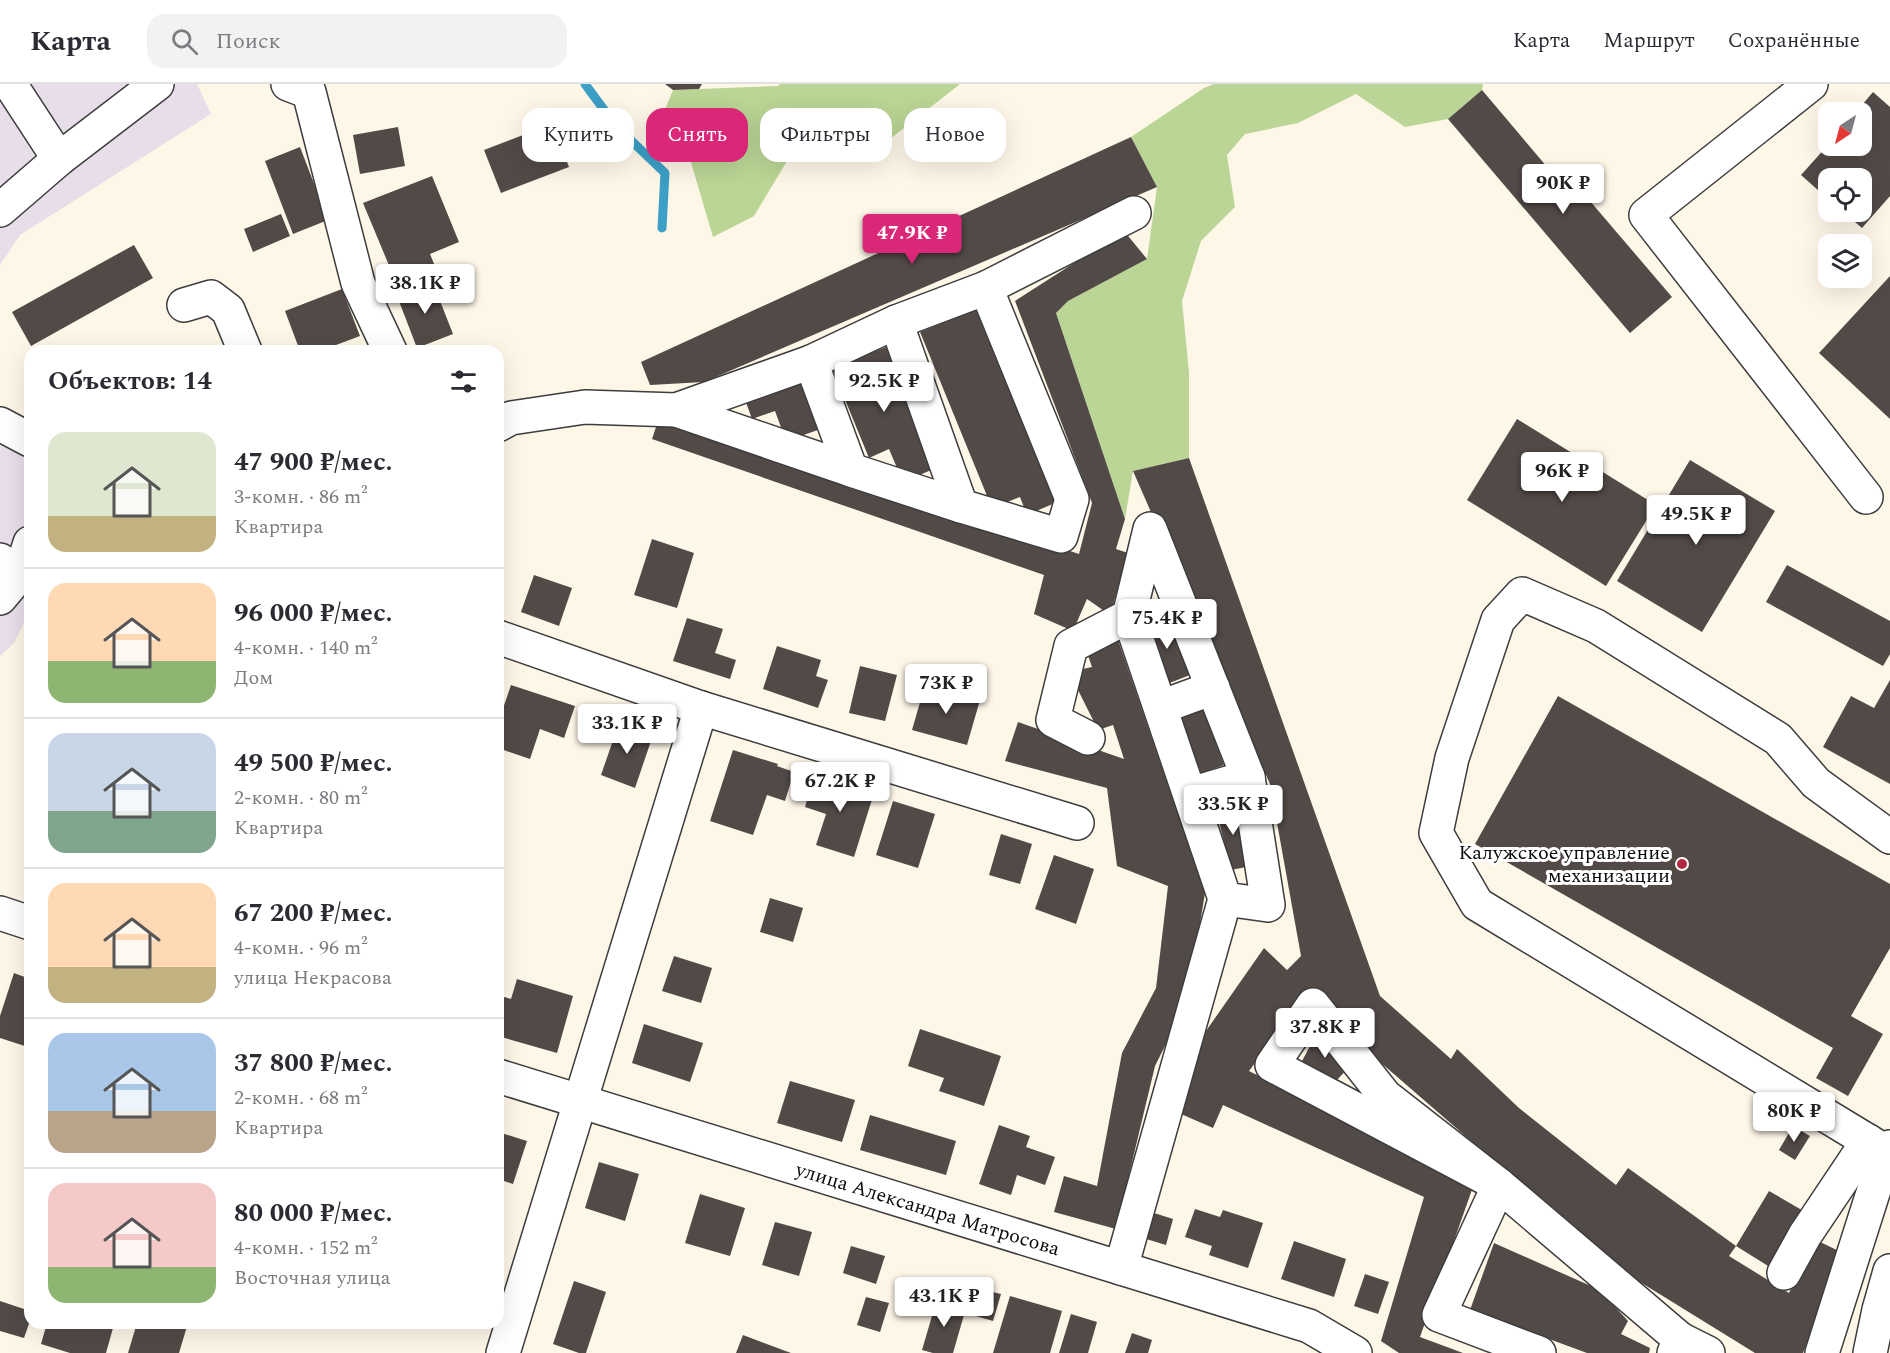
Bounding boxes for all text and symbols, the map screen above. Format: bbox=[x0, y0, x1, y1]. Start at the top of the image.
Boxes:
search box bbox=[147, 14, 567, 68]
text: Карта bbox=[30, 20, 111, 63]
icon: search bbox=[168, 25, 201, 58]
text: Поиск bbox=[216, 25, 281, 58]
text: Карта bbox=[1513, 25, 1570, 57]
text: Маршрут bbox=[1603, 25, 1695, 57]
text: Сохранённые bbox=[1728, 25, 1860, 57]
north arrow bbox=[1818, 102, 1872, 156]
map controls bbox=[1818, 102, 1872, 288]
chip: Купить bbox=[522, 108, 634, 162]
chip: Снять bbox=[646, 108, 748, 162]
chip: Фильтры bbox=[760, 108, 892, 162]
chip: Новое bbox=[904, 108, 1006, 162]
pin: 90K ₽ bbox=[1521, 164, 1605, 215]
text: 90K ₽ bbox=[1536, 168, 1590, 198]
button: locate bbox=[1818, 168, 1872, 222]
pin: 47.9K ₽ bbox=[857, 214, 967, 265]
text: 47.9K ₽ bbox=[877, 218, 947, 248]
button: layers bbox=[1818, 234, 1872, 288]
pin: 38.1K ₽ bbox=[370, 264, 480, 315]
text: 38.1K ₽ bbox=[390, 268, 460, 298]
text: Объектов: 14 bbox=[48, 361, 212, 401]
pin: 92.5K ₽ bbox=[829, 362, 939, 413]
icon: filters bbox=[447, 365, 480, 398]
text: 92.5K ₽ bbox=[849, 366, 919, 396]
text: 47 900 ₽/мес. bbox=[234, 442, 393, 482]
pin: 96K ₽ bbox=[1520, 452, 1604, 503]
icon: home bbox=[96, 456, 168, 528]
text: 96K ₽ bbox=[1535, 456, 1589, 486]
text: 3-комн. · 86 m² bbox=[234, 482, 368, 512]
pin: 49.5K ₽ bbox=[1641, 495, 1751, 546]
text: 49.5K ₽ bbox=[1661, 499, 1731, 529]
text: Квартира bbox=[234, 512, 323, 542]
text: 96 000 ₽/мес. bbox=[234, 593, 393, 633]
pin: 75.4K ₽ bbox=[1112, 599, 1222, 650]
text: 75.4K ₽ bbox=[1132, 603, 1202, 633]
icon: home bbox=[96, 607, 168, 679]
text: 4-комн. · 140 m² bbox=[234, 633, 378, 663]
text: Дом bbox=[234, 663, 273, 693]
pin: 73K ₽ bbox=[904, 664, 988, 715]
text: 73K ₽ bbox=[919, 668, 973, 698]
pin: 33.1K ₽ bbox=[572, 704, 682, 755]
text: 33.1K ₽ bbox=[592, 708, 662, 738]
text: 49 500 ₽/мес. bbox=[234, 743, 393, 783]
icon: home bbox=[96, 757, 168, 829]
pin: 67.2K ₽ bbox=[785, 762, 895, 813]
text: 67.2K ₽ bbox=[805, 766, 875, 796]
text: 2-комн. · 80 m² bbox=[234, 783, 368, 813]
pin: 33.5K ₽ bbox=[1178, 785, 1288, 836]
text: 33.5K ₽ bbox=[1198, 789, 1268, 819]
text: Квартира bbox=[234, 813, 323, 843]
place label: Калужское управление механизации bbox=[1458, 838, 1670, 891]
marker: Калужское управление механизации bbox=[1675, 857, 1689, 871]
text: 67 200 ₽/мес. bbox=[234, 893, 393, 933]
icon: home bbox=[96, 907, 168, 979]
text: 4-комн. · 96 m² bbox=[234, 933, 368, 963]
text: улица Некрасова bbox=[234, 963, 392, 993]
pin: 37.8K ₽ bbox=[1270, 1008, 1380, 1059]
text: 37.8K ₽ bbox=[1290, 1012, 1360, 1042]
text: 37 800 ₽/мес. bbox=[234, 1043, 393, 1083]
icon: home bbox=[96, 1057, 168, 1129]
text: 2-комн. · 68 m² bbox=[234, 1083, 368, 1113]
pin: 80K ₽ bbox=[1752, 1092, 1836, 1143]
text: 80K ₽ bbox=[1767, 1096, 1821, 1126]
text: Квартира bbox=[234, 1113, 323, 1143]
street label: улица Александра Матросова bbox=[791, 1154, 1064, 1264]
text: 80 000 ₽/мес. bbox=[234, 1193, 393, 1233]
icon: home bbox=[96, 1207, 168, 1279]
text: 4-комн. · 152 m² bbox=[234, 1233, 378, 1263]
text: Восточная улица bbox=[234, 1263, 391, 1293]
pin: 43.1K ₽ bbox=[889, 1277, 999, 1328]
text: 43.1K ₽ bbox=[909, 1281, 979, 1311]

